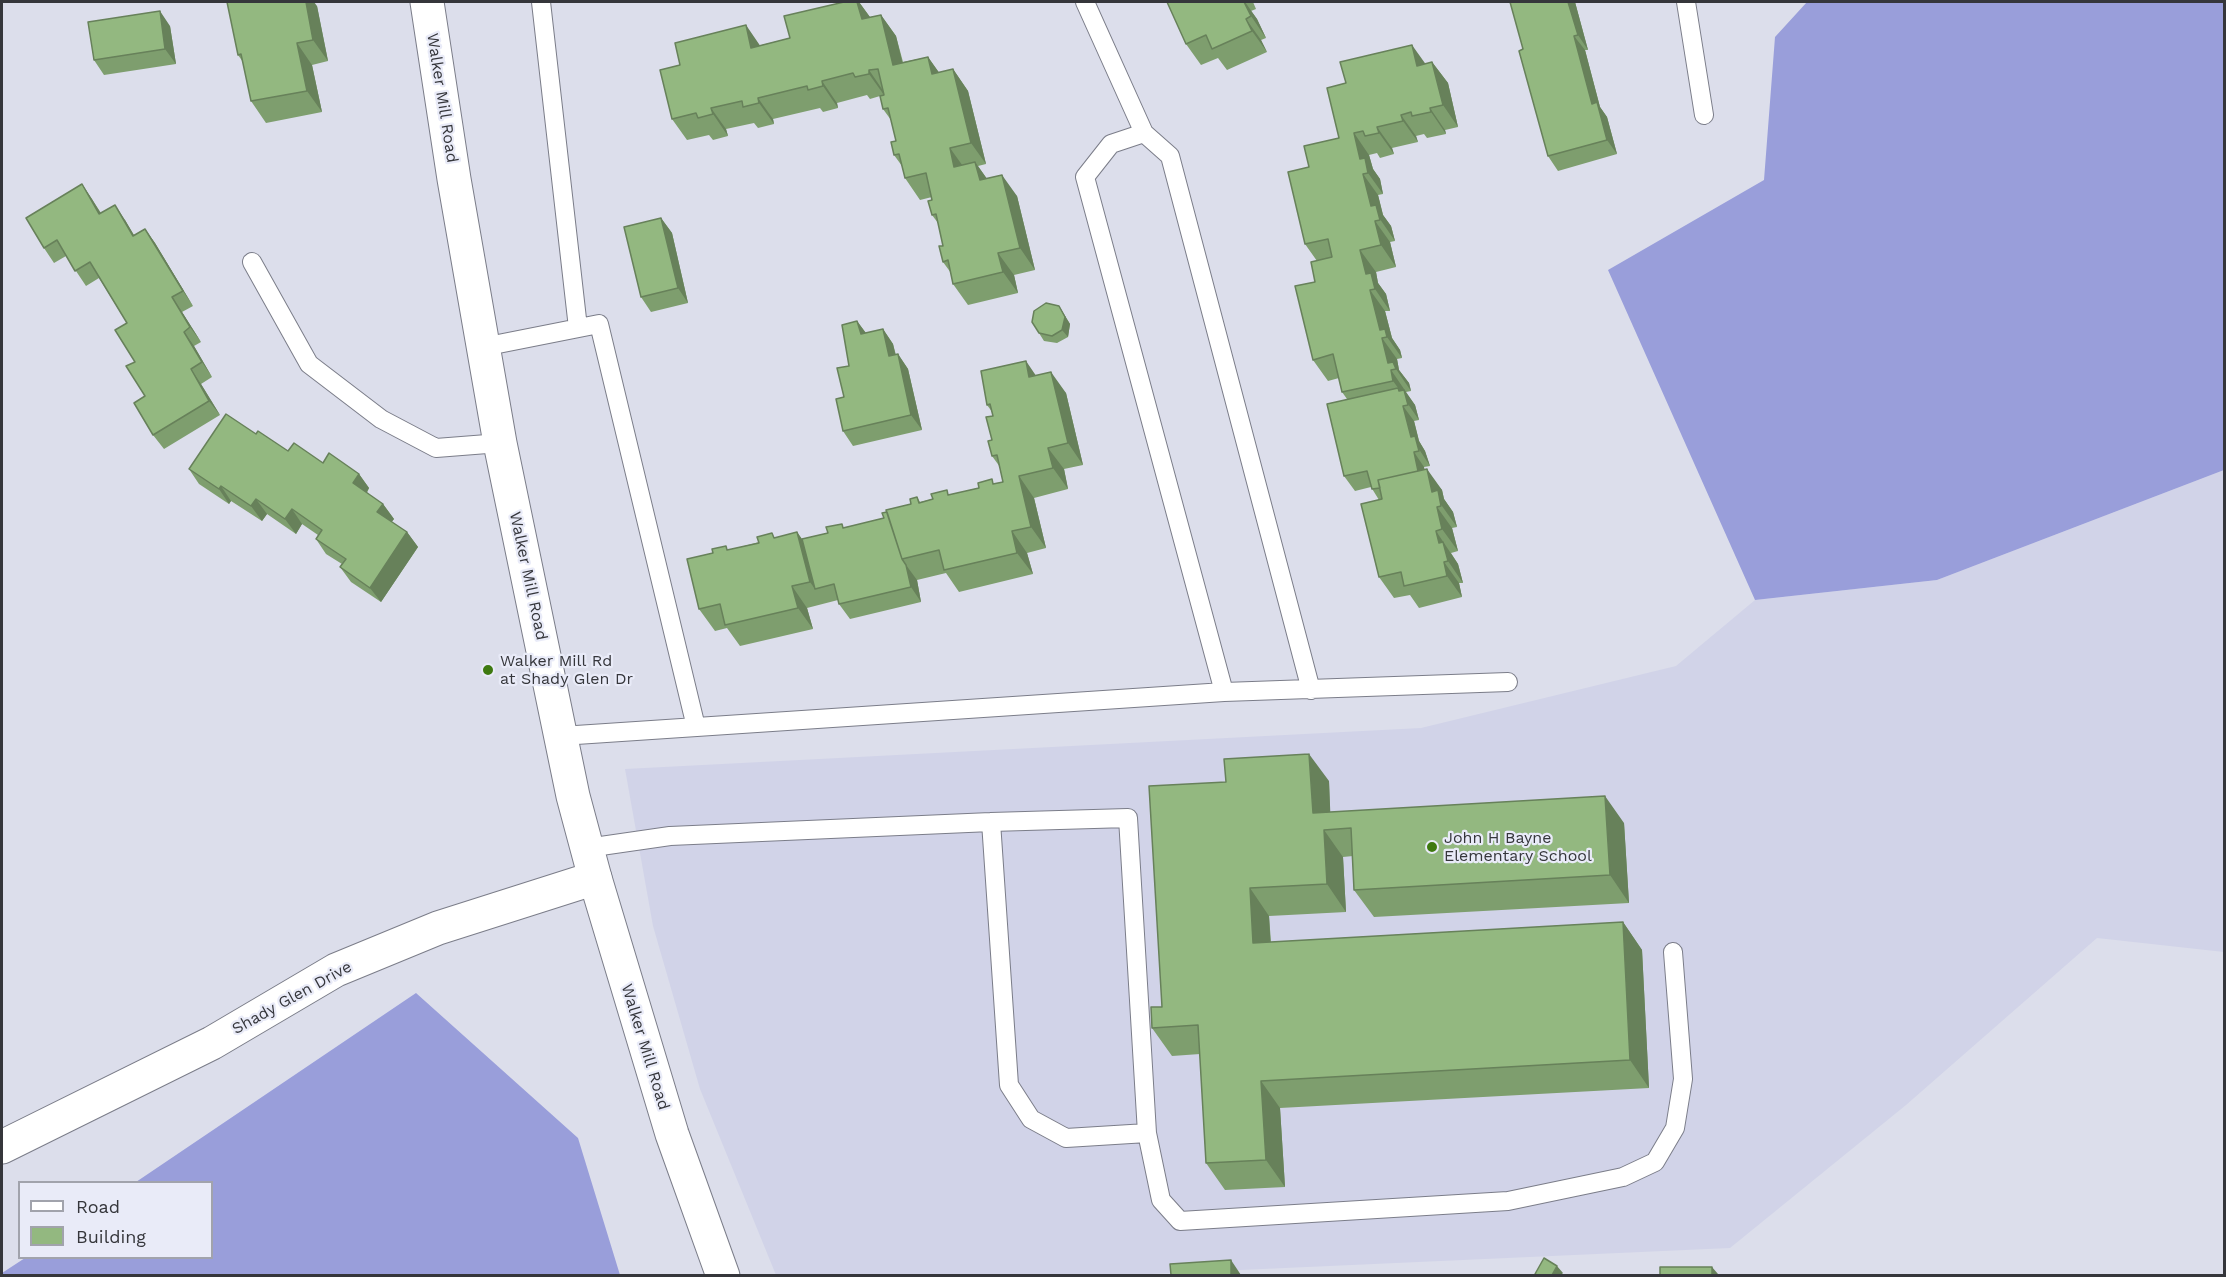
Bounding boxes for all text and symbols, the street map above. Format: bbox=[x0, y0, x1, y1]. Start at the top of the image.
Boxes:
street label: Walker Mill Road bbox=[422, 32, 462, 164]
street label: Walker Mill Road bbox=[505, 510, 551, 642]
place label: Walker Mill Rd at Shady Glen Dr bbox=[500, 651, 633, 689]
marker: Walker Mill Rd at Shady Glen Dr bbox=[481, 663, 495, 677]
place label: John H Bayne Elementary School bbox=[1444, 828, 1592, 866]
marker: John H Bayne Elementary School bbox=[1425, 840, 1439, 854]
street label: Shady Glen Drive bbox=[229, 957, 355, 1039]
street label: Walker Mill Road bbox=[617, 982, 673, 1112]
legend bbox=[18, 1181, 213, 1259]
text: Road bbox=[76, 1196, 120, 1217]
text: Building bbox=[76, 1226, 146, 1247]

